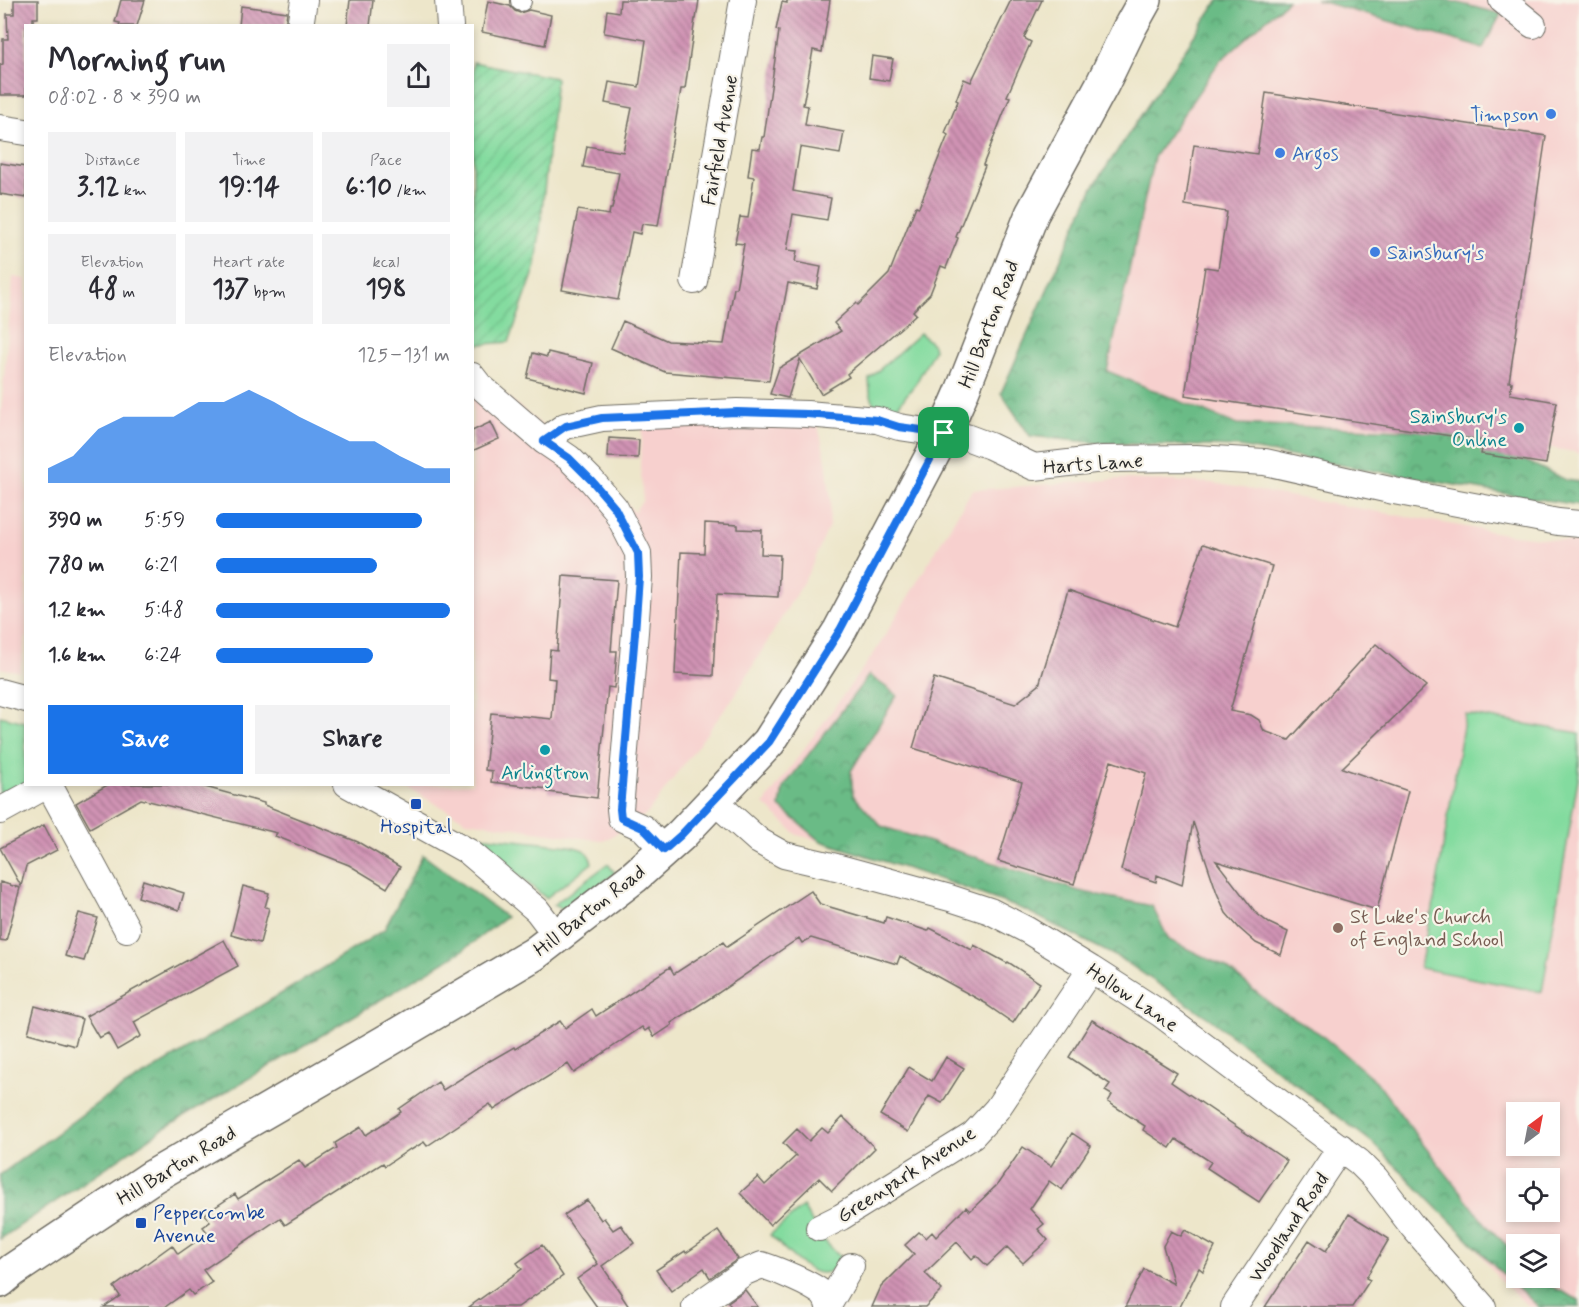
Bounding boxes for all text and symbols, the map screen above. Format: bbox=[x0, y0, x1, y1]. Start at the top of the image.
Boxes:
text: Morning run bbox=[48, 39, 226, 83]
button: share bbox=[387, 44, 450, 107]
street label: Fairfield Avenue bbox=[696, 73, 745, 208]
text: 08:02 · 8 × 390 m bbox=[48, 84, 201, 111]
place label: Timpson bbox=[1470, 102, 1539, 129]
marker: Timpson bbox=[1544, 107, 1558, 121]
place label: Argos bbox=[1292, 141, 1339, 170]
marker: Argos bbox=[1273, 146, 1287, 160]
text: Distance bbox=[84, 150, 140, 171]
text: Time bbox=[232, 150, 266, 171]
text: Pace bbox=[370, 150, 402, 171]
text: 3.12 bbox=[77, 171, 119, 205]
text: 19:14 bbox=[218, 171, 280, 205]
text: 6:10 bbox=[345, 171, 392, 205]
text: km bbox=[119, 180, 147, 201]
text: /km bbox=[392, 180, 427, 201]
place label: Sainsbury's bbox=[1387, 240, 1484, 267]
marker: Sainsbury's bbox=[1368, 245, 1382, 259]
text: Elevation bbox=[81, 252, 144, 273]
text: Heart rate bbox=[213, 252, 285, 273]
text: kcal bbox=[373, 252, 399, 273]
street label: Hill Barton Road bbox=[953, 257, 1026, 392]
text: 48 bbox=[89, 273, 118, 307]
text: 137 bbox=[212, 273, 249, 307]
text: 198 bbox=[365, 273, 407, 307]
text: m bbox=[118, 282, 135, 303]
text: bpm bbox=[249, 282, 286, 303]
text: Elevation bbox=[48, 342, 127, 369]
text: 125–131 m bbox=[357, 342, 450, 369]
place label: Sainsbury's Online bbox=[1410, 404, 1507, 454]
pin bbox=[918, 407, 969, 458]
icon: arrive bbox=[927, 416, 960, 449]
marker: Sainsbury's Online bbox=[1512, 421, 1526, 435]
street label: Harts Lane bbox=[1042, 448, 1144, 481]
text: 390 m bbox=[48, 507, 102, 534]
text: 5:59 bbox=[144, 507, 185, 534]
text: 780 m bbox=[48, 552, 104, 579]
text: 6:21 bbox=[144, 552, 178, 579]
text: 1.2 km bbox=[48, 597, 105, 624]
text: 5:48 bbox=[144, 597, 184, 624]
text: 1.6 km bbox=[48, 642, 106, 669]
text: 6:24 bbox=[144, 642, 182, 669]
button: Save bbox=[48, 705, 243, 774]
button: Share bbox=[255, 705, 450, 774]
marker: Arlingtron bbox=[538, 743, 552, 757]
place label: Arlingtron bbox=[501, 760, 589, 789]
marker: Hospital bbox=[409, 797, 423, 811]
place label: Hospital bbox=[380, 814, 452, 841]
street label: Hill Barton Road bbox=[528, 859, 652, 963]
place label: St Luke's Church of England School bbox=[1350, 904, 1504, 955]
marker: St Luke's Church of England School bbox=[1331, 921, 1345, 935]
street label: Hollow Lane bbox=[1081, 958, 1184, 1039]
north arrow bbox=[1506, 1102, 1560, 1156]
map controls bbox=[1506, 1102, 1560, 1288]
street label: Hill Barton Road bbox=[112, 1120, 242, 1213]
street label: Greenpark Avenue bbox=[832, 1120, 982, 1230]
street label: Woodland Road bbox=[1243, 1168, 1336, 1288]
button: locate bbox=[1506, 1168, 1560, 1222]
place label: Peppercombe Avenue bbox=[153, 1200, 265, 1250]
marker: Peppercombe Avenue bbox=[134, 1216, 148, 1230]
button: layers bbox=[1506, 1234, 1560, 1288]

